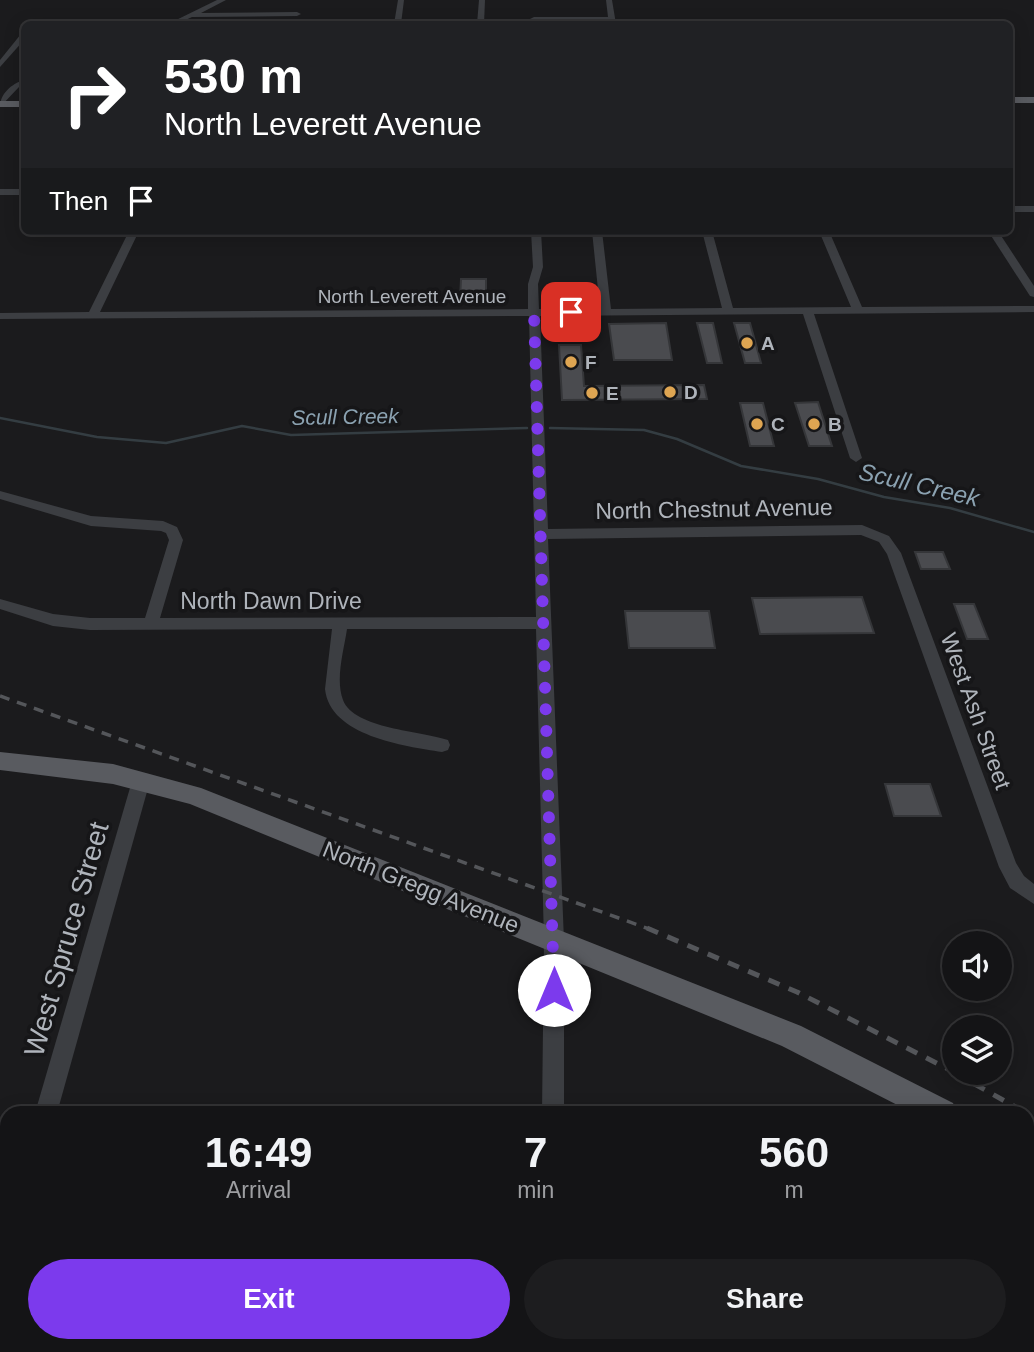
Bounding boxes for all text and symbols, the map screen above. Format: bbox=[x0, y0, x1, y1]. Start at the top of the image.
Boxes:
icon: right bbox=[49, 49, 140, 140]
text: 530 m bbox=[164, 49, 303, 103]
text: North Leverett Avenue bbox=[164, 106, 482, 142]
icon: arrive bbox=[122, 182, 160, 220]
text: Then bbox=[49, 186, 108, 216]
pin bbox=[541, 282, 601, 342]
street label: North Leverett Avenue bbox=[318, 286, 506, 307]
icon: arrive bbox=[552, 293, 590, 331]
place label: A bbox=[761, 333, 775, 354]
marker: A bbox=[739, 335, 755, 351]
place label: F bbox=[585, 352, 597, 373]
marker: F bbox=[563, 354, 579, 370]
place label: D bbox=[684, 382, 698, 403]
place label: E bbox=[606, 383, 619, 404]
marker: D bbox=[662, 384, 678, 400]
marker: E bbox=[584, 385, 600, 401]
water label: Scull Creek bbox=[291, 404, 400, 429]
place label: C bbox=[771, 414, 785, 435]
place label: B bbox=[828, 414, 842, 435]
marker: C bbox=[749, 416, 765, 432]
marker: B bbox=[806, 416, 822, 432]
water label: Scull Creek bbox=[856, 458, 984, 512]
street label: North Chestnut Avenue bbox=[595, 494, 833, 524]
street label: North Dawn Drive bbox=[180, 588, 362, 614]
street label: West Ash Street bbox=[936, 629, 1017, 793]
street label: West Spruce Street bbox=[18, 818, 115, 1060]
street label: North Gregg Avenue bbox=[319, 836, 523, 938]
map controls bbox=[942, 931, 1012, 1085]
button: sound bbox=[942, 931, 1012, 1001]
position arrow bbox=[517, 953, 591, 1027]
button: layers bbox=[942, 1015, 1012, 1085]
text: 16:49 bbox=[205, 1129, 312, 1176]
text: 7 bbox=[524, 1129, 547, 1176]
text: 560 bbox=[759, 1129, 829, 1176]
text: Arrival bbox=[226, 1177, 291, 1203]
text: min bbox=[517, 1177, 554, 1203]
text: m bbox=[785, 1177, 804, 1203]
button: Exit bbox=[28, 1259, 510, 1339]
button: Share bbox=[524, 1259, 1006, 1339]

